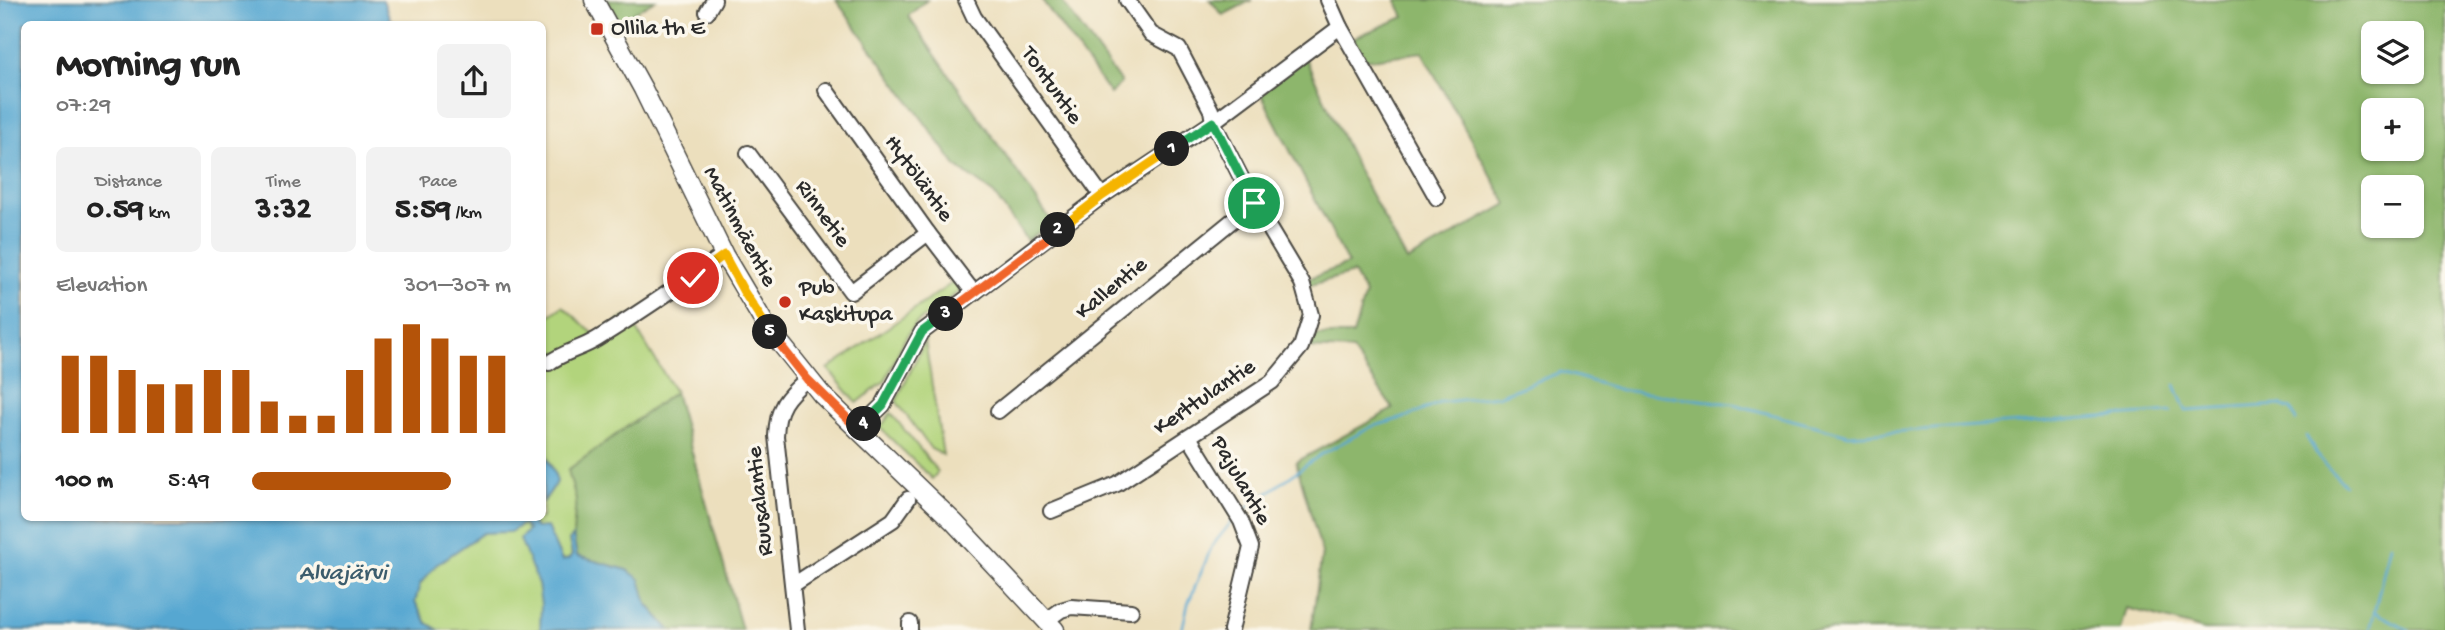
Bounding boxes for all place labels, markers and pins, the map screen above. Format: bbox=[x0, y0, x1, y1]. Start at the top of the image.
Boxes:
place label: Ollila th E bbox=[611, 16, 706, 43]
marker: Ollila th E bbox=[589, 21, 605, 37]
pin: 1 bbox=[1154, 132, 1190, 166]
pin bbox=[1224, 173, 1284, 233]
pin: 2 bbox=[1040, 212, 1076, 247]
pin bbox=[663, 248, 723, 308]
place label: Pub Kaskitupa bbox=[798, 276, 894, 329]
marker: Pub Kaskitupa bbox=[777, 294, 793, 310]
pin: 3 bbox=[928, 296, 964, 332]
pin: 5 bbox=[752, 314, 788, 350]
pin: 4 bbox=[846, 406, 882, 442]

